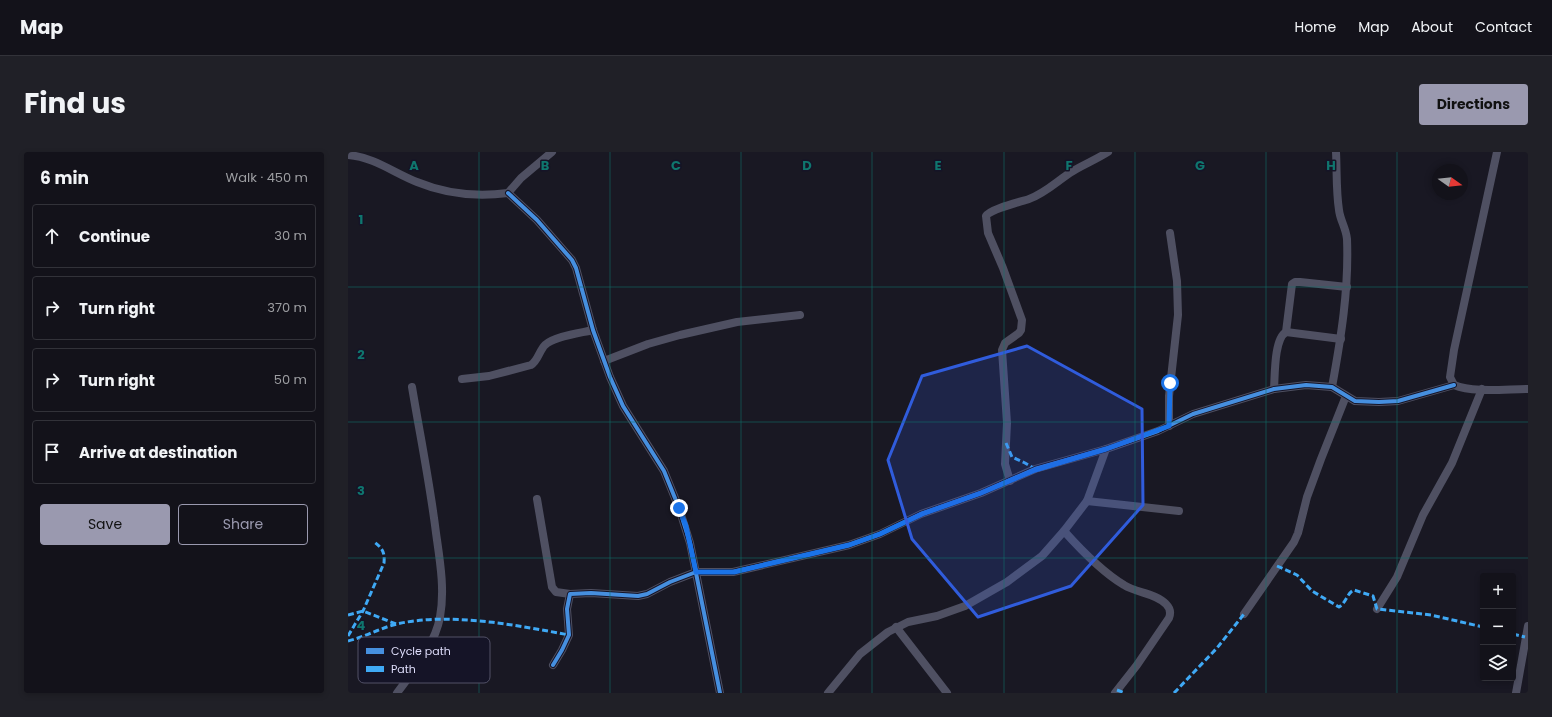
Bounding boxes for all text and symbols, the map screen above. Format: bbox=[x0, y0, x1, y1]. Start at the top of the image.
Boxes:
text: Map bbox=[20, 14, 63, 41]
text: Home bbox=[1294, 17, 1336, 37]
text: Map bbox=[1358, 17, 1389, 37]
text: About bbox=[1411, 17, 1453, 37]
text: Contact bbox=[1475, 17, 1532, 37]
text: Find us bbox=[24, 84, 126, 123]
button: Directions bbox=[1419, 84, 1528, 125]
text: A bbox=[409, 156, 419, 175]
text: B bbox=[541, 156, 550, 175]
text: C bbox=[671, 156, 681, 175]
text: D bbox=[802, 156, 812, 175]
text: E bbox=[934, 156, 942, 175]
text: F bbox=[1065, 156, 1073, 175]
text: G bbox=[1195, 156, 1205, 175]
text: H bbox=[1326, 156, 1336, 175]
north arrow bbox=[1432, 164, 1468, 200]
text: 6 min bbox=[40, 166, 89, 190]
text: Walk · 450 m bbox=[226, 168, 308, 187]
text: 1 bbox=[359, 210, 363, 229]
icon: ahead bbox=[41, 225, 63, 247]
text: Continue bbox=[79, 226, 150, 247]
text: 30 m bbox=[274, 226, 307, 245]
icon: right bbox=[41, 297, 63, 319]
text: Turn right bbox=[79, 298, 155, 319]
text: 370 m bbox=[267, 298, 307, 317]
text: 2 bbox=[357, 345, 365, 364]
icon: right bbox=[41, 369, 63, 391]
text: Turn right bbox=[79, 370, 155, 391]
text: 50 m bbox=[274, 370, 307, 389]
route start bbox=[1161, 374, 1179, 392]
icon: arrive bbox=[41, 441, 63, 463]
text: Arrive at destination bbox=[79, 442, 237, 463]
text: 3 bbox=[357, 481, 365, 500]
route end bbox=[670, 499, 688, 517]
button: Save bbox=[40, 504, 170, 545]
button: Share bbox=[178, 504, 308, 545]
map controls bbox=[1480, 573, 1516, 681]
button: + bbox=[1480, 573, 1516, 609]
button: − bbox=[1480, 609, 1516, 645]
text: 4 bbox=[357, 616, 366, 635]
legend bbox=[358, 637, 490, 683]
text: Cycle path bbox=[391, 643, 451, 659]
button: layers bbox=[1480, 645, 1516, 681]
text: Path bbox=[391, 661, 416, 677]

